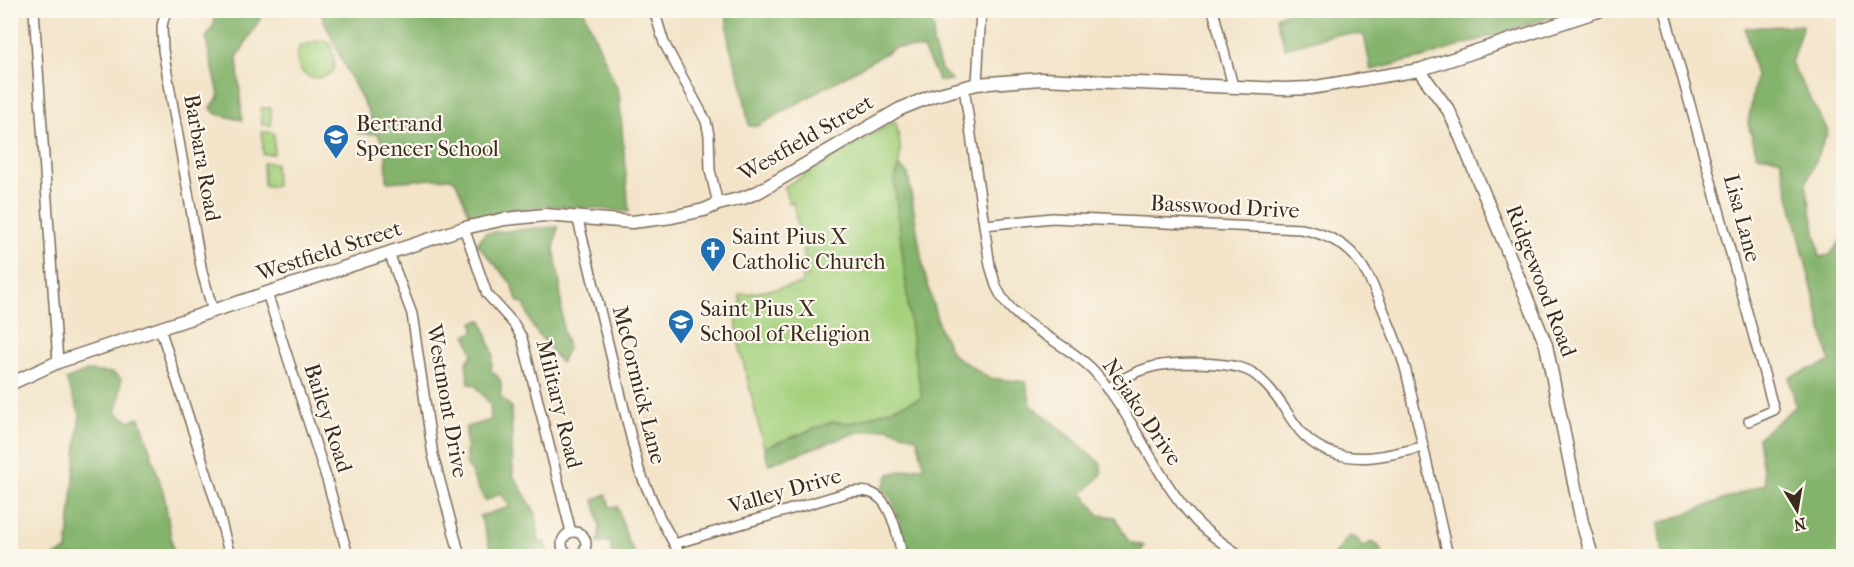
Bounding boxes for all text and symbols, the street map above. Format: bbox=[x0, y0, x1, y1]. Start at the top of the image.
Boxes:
street label: Westfield Street bbox=[733, 89, 878, 187]
street label: Barbara Road bbox=[178, 92, 226, 225]
place label: Bertrand Spencer School bbox=[356, 111, 499, 162]
school or university icon: Bertrand Spencer School bbox=[321, 122, 351, 160]
street label: Lisa Lane bbox=[1718, 171, 1766, 265]
street label: Basswood Drive bbox=[1150, 190, 1300, 224]
street label: Ridgewood Road bbox=[1500, 201, 1582, 362]
street label: Westfield Street bbox=[252, 215, 405, 287]
place label: Saint Pius X Catholic Church bbox=[732, 224, 886, 275]
church icon: Saint Pius X Catholic Church bbox=[698, 235, 728, 273]
place label: Saint Pius X School of Religion bbox=[700, 296, 870, 347]
street label: McCormick Lane bbox=[607, 303, 671, 467]
school or university icon: Saint Pius X School of Religion bbox=[666, 307, 696, 345]
street label: Westmont Drive bbox=[421, 321, 473, 480]
street label: Military Road bbox=[530, 337, 588, 472]
street label: Nejako Drive bbox=[1097, 354, 1187, 471]
street label: Bailey Road bbox=[298, 360, 358, 477]
street label: Valley Drive bbox=[725, 463, 844, 520]
north arrow bbox=[1767, 480, 1827, 540]
text: N bbox=[1791, 514, 1808, 535]

